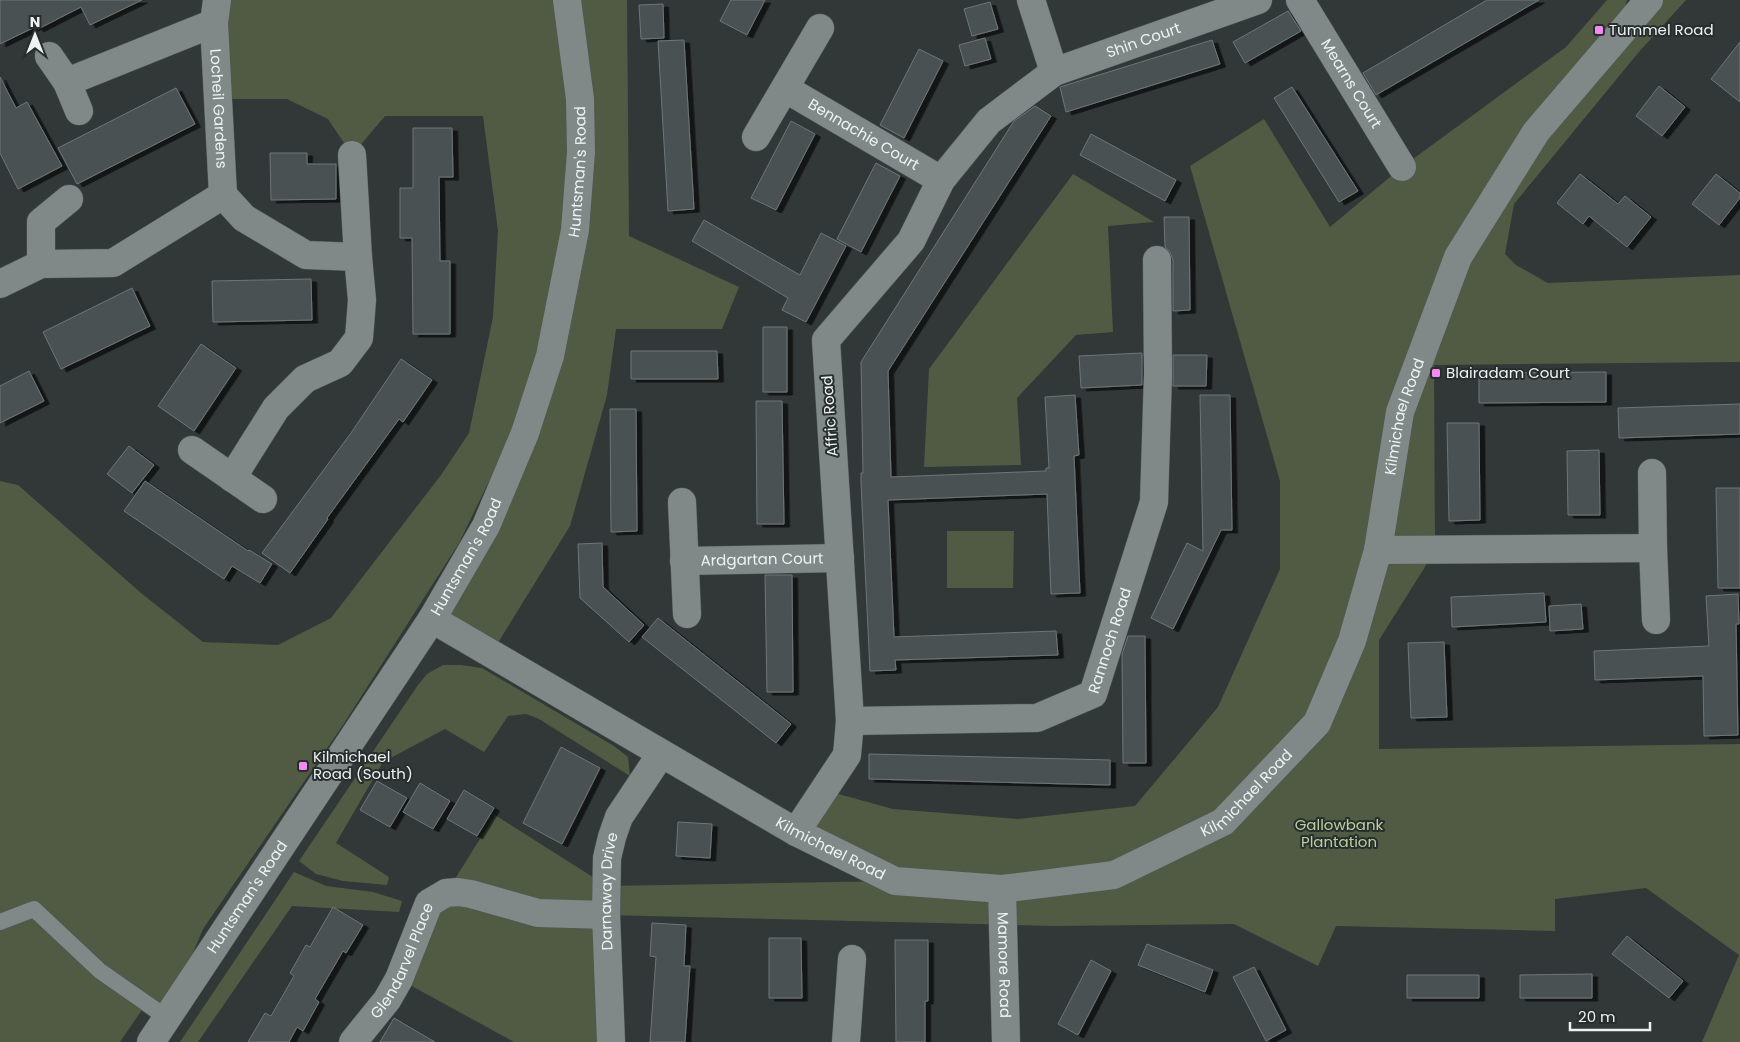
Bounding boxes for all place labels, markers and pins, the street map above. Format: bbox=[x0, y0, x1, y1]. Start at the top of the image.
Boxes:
place label: Tummel Road bbox=[1609, 19, 1714, 40]
marker: Tummel Road bbox=[1593, 24, 1605, 36]
place label: Blairadam Court bbox=[1446, 362, 1570, 383]
marker: Blairadam Court bbox=[1430, 367, 1442, 379]
place label: Kilmichael Road (South) bbox=[313, 746, 413, 784]
marker: Kilmichael Road (South) bbox=[297, 760, 309, 772]

